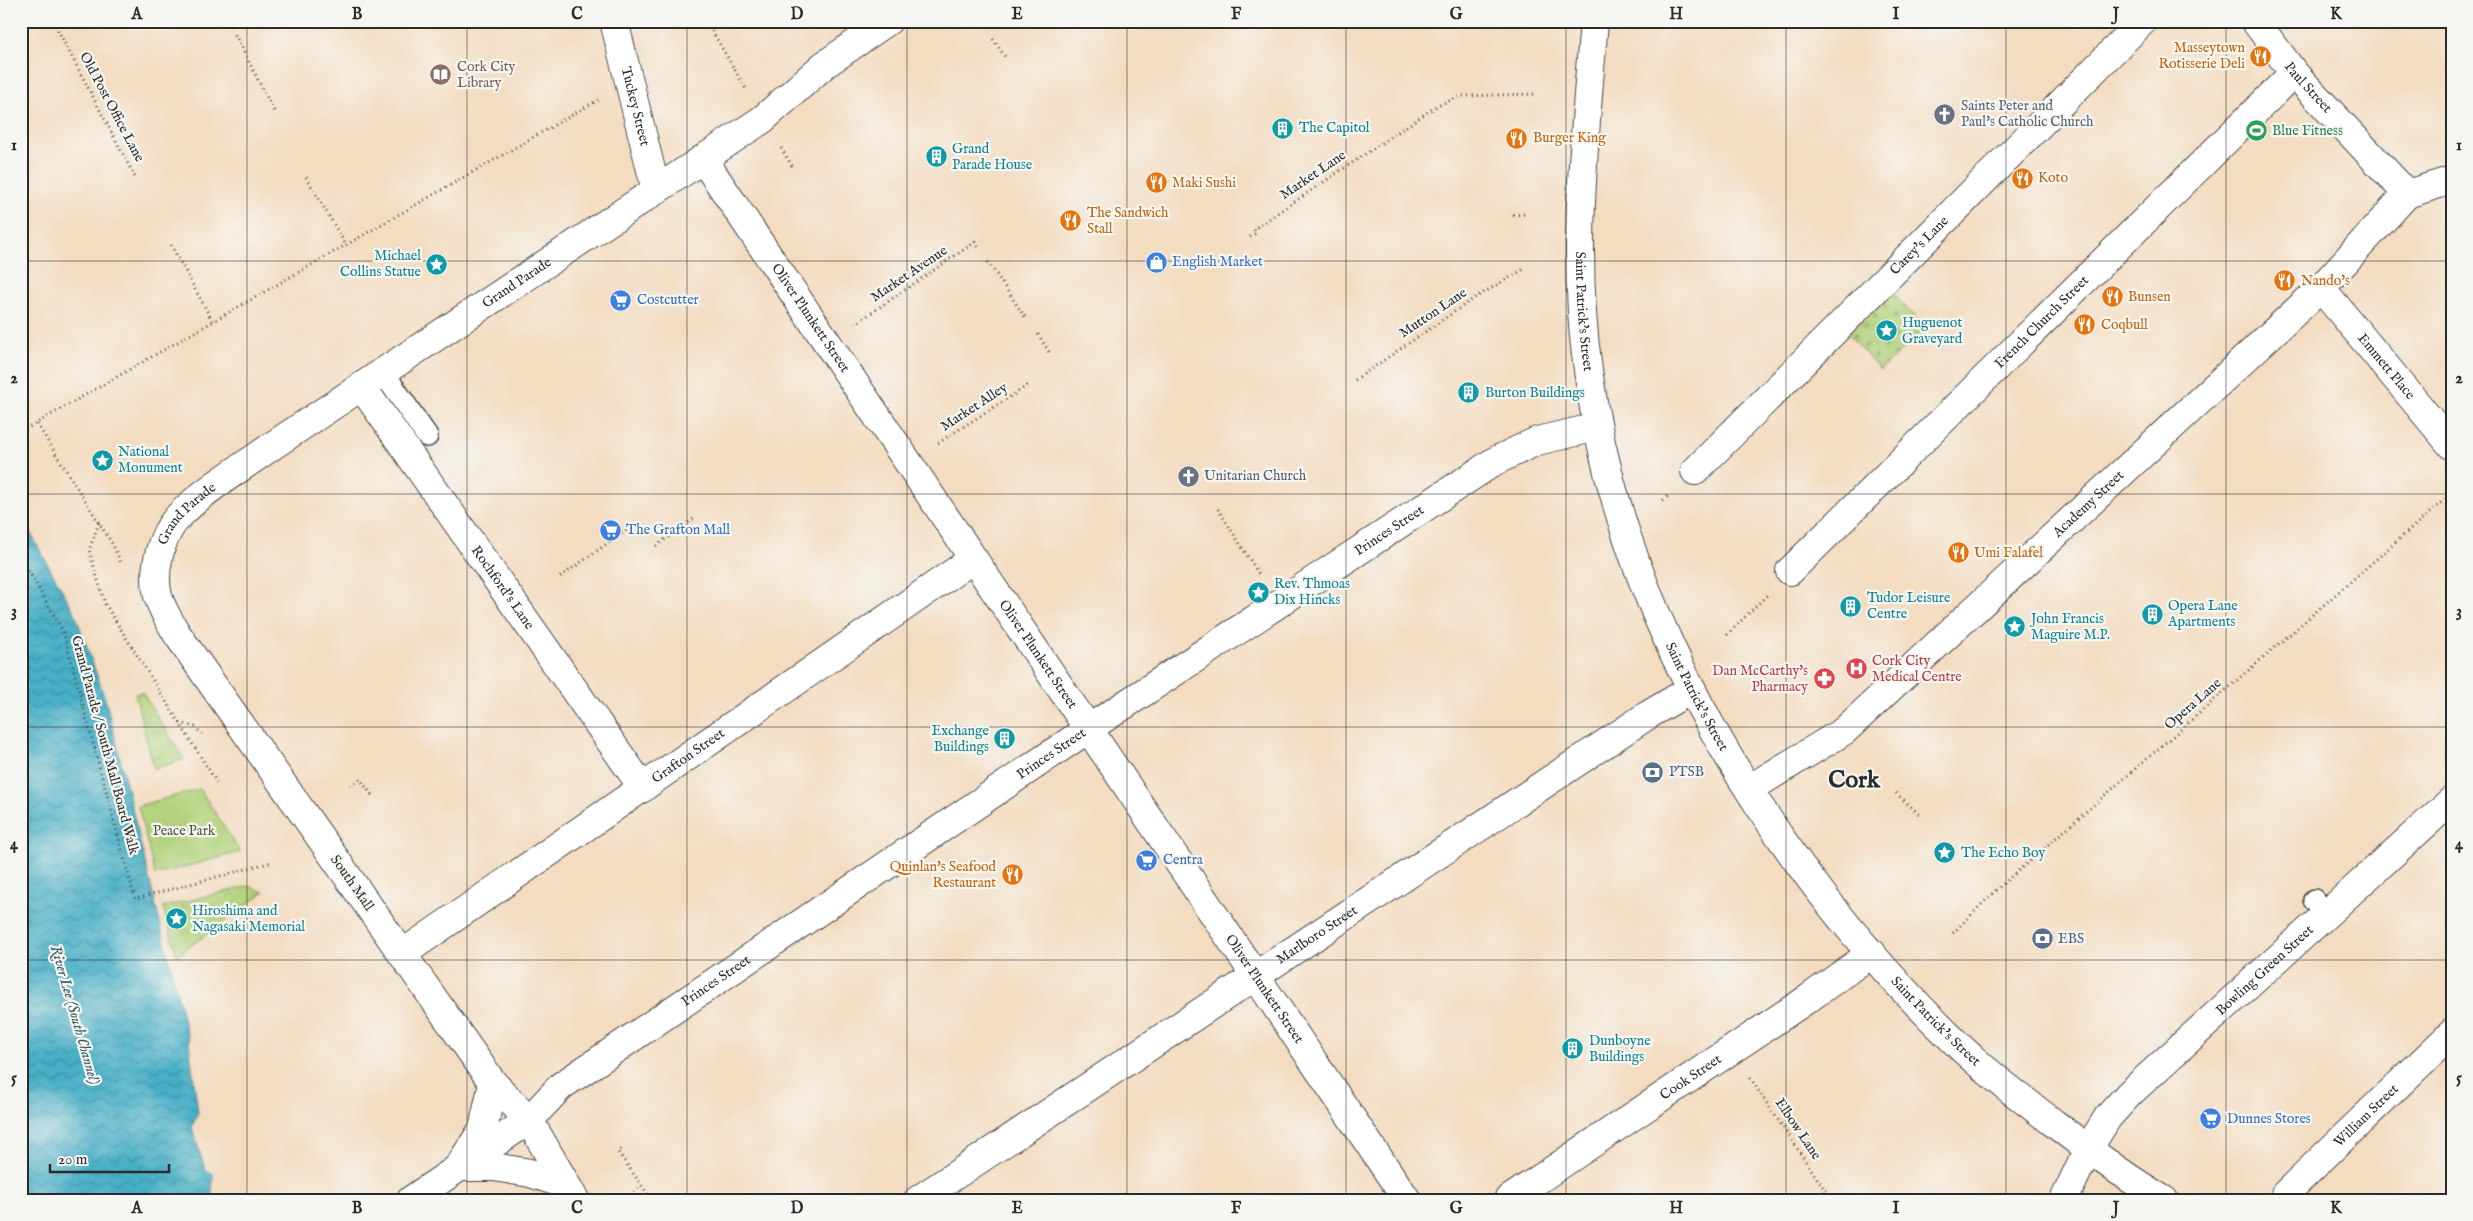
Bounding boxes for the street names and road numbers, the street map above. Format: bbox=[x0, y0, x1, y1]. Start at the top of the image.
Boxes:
street label: Old Post Office Lane bbox=[75, 49, 149, 166]
street label: Paul Street bbox=[2280, 58, 2336, 117]
street label: Tuckey Street bbox=[617, 65, 654, 148]
street label: Market Lane bbox=[1277, 146, 1350, 204]
street label: Carey's Lane bbox=[1886, 212, 1953, 279]
street label: Market Avenue bbox=[867, 241, 951, 306]
street label: Saint Patrick's Street bbox=[1571, 251, 1597, 373]
street label: Grand Parade bbox=[479, 253, 555, 313]
street label: Oliver Plunkett Street bbox=[767, 260, 854, 376]
street label: French Church Street bbox=[1991, 272, 2093, 373]
street label: Mutton Lane bbox=[1396, 283, 1471, 342]
street label: Emmett Place bbox=[2353, 330, 2419, 404]
street label: Market Alley bbox=[937, 379, 1011, 435]
street label: Academy Street bbox=[2048, 466, 2128, 542]
street label: Grand Parade bbox=[154, 478, 220, 548]
street label: Princes Street bbox=[1351, 501, 1428, 560]
street label: Rochford's Lane bbox=[467, 542, 539, 634]
street label: Oliver Plunkett Street bbox=[995, 596, 1081, 713]
street label: Grand Parade / South Mall Board Walk bbox=[67, 634, 143, 857]
street label: Saint Patrick's Street bbox=[1661, 640, 1732, 755]
street label: Opera Lane bbox=[2161, 674, 2226, 734]
street label: Grafton Street bbox=[648, 724, 728, 788]
street label: Princes Street bbox=[1013, 724, 1090, 784]
street label: South Mall bbox=[326, 852, 378, 915]
street label: Marlboro Street bbox=[1273, 901, 1361, 968]
street label: Bowling Green Street bbox=[2212, 921, 2318, 1019]
street label: Oliver Plunkett Street bbox=[1221, 931, 1308, 1047]
street label: Princes Street bbox=[678, 951, 754, 1011]
street label: Saint Patrick's Street bbox=[1887, 973, 1984, 1070]
street label: Cook Street bbox=[1656, 1050, 1725, 1105]
street label: William Street bbox=[2330, 1080, 2403, 1151]
street label: Elbow Lane bbox=[1771, 1095, 1826, 1164]

